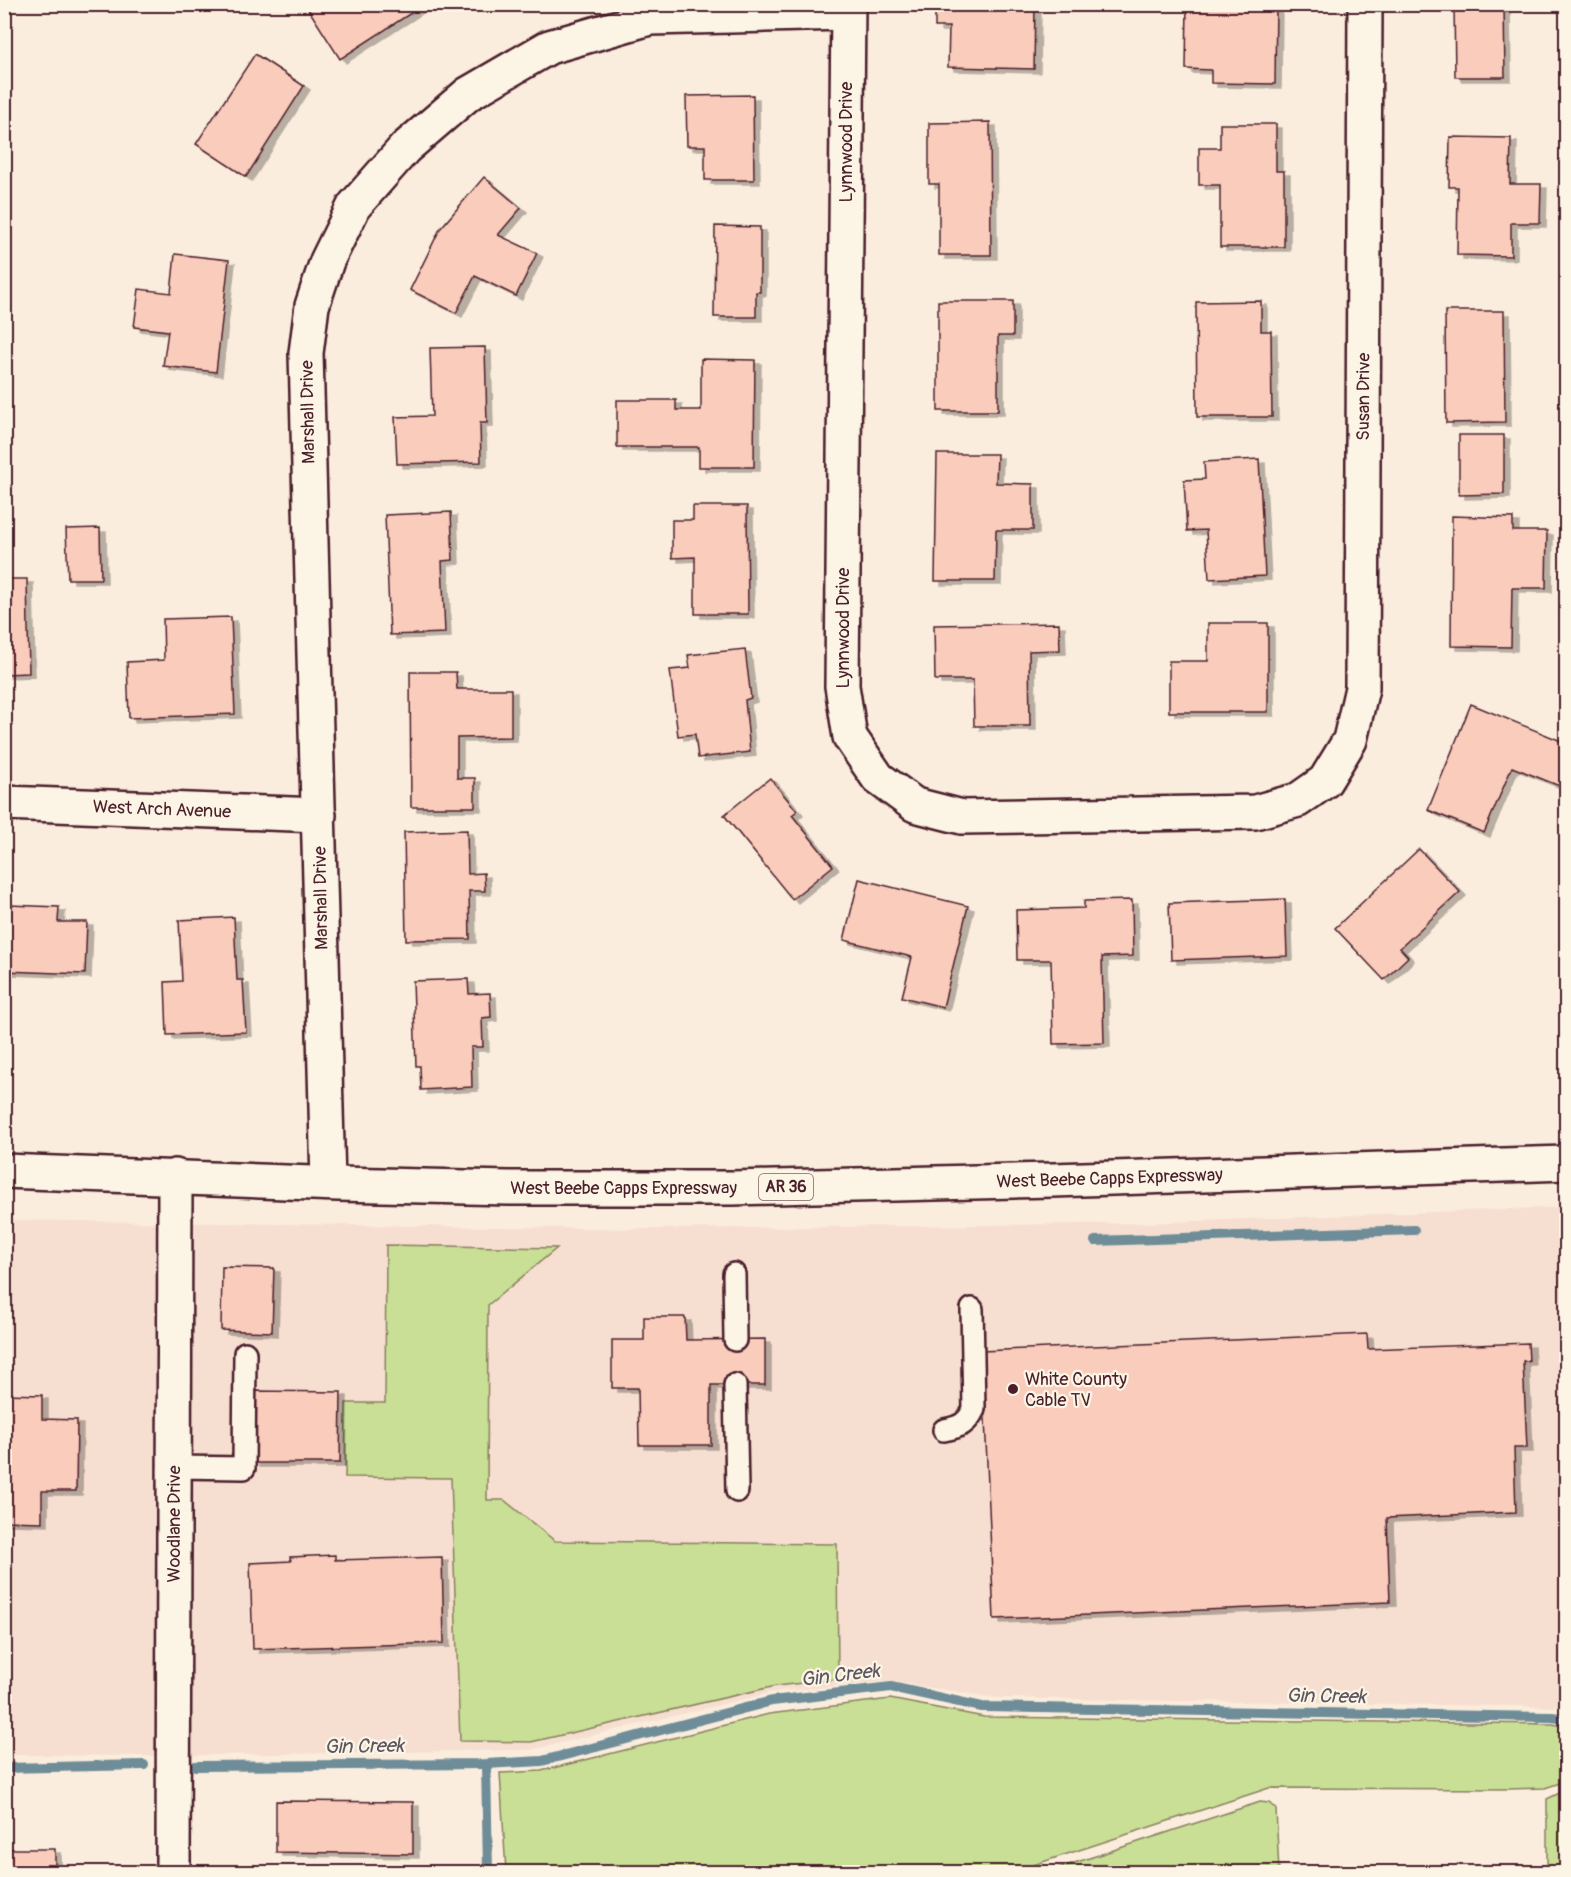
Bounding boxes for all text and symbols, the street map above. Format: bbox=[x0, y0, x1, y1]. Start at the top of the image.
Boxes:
street label: Lynnwood Drive bbox=[835, 81, 858, 202]
street label: Susan Drive bbox=[1352, 353, 1375, 441]
street label: Marshall Drive bbox=[296, 360, 320, 464]
street label: Lynnwood Drive bbox=[832, 567, 855, 688]
street label: West Arch Avenue bbox=[92, 795, 232, 823]
street label: Marshall Drive bbox=[309, 846, 333, 950]
street label: West Beebe Capps Expressway bbox=[996, 1163, 1224, 1193]
road number: AR 36 bbox=[759, 1174, 813, 1200]
street label: West Beebe Capps Expressway bbox=[510, 1176, 738, 1200]
place label: White County Cable TV bbox=[1025, 1368, 1127, 1412]
marker: White County Cable TV bbox=[1006, 1382, 1020, 1396]
street label: Woodlane Drive bbox=[162, 1465, 186, 1583]
water label: Gin Creek bbox=[799, 1658, 883, 1692]
water label: Gin Creek bbox=[1286, 1683, 1368, 1709]
water label: Gin Creek bbox=[324, 1733, 406, 1759]

